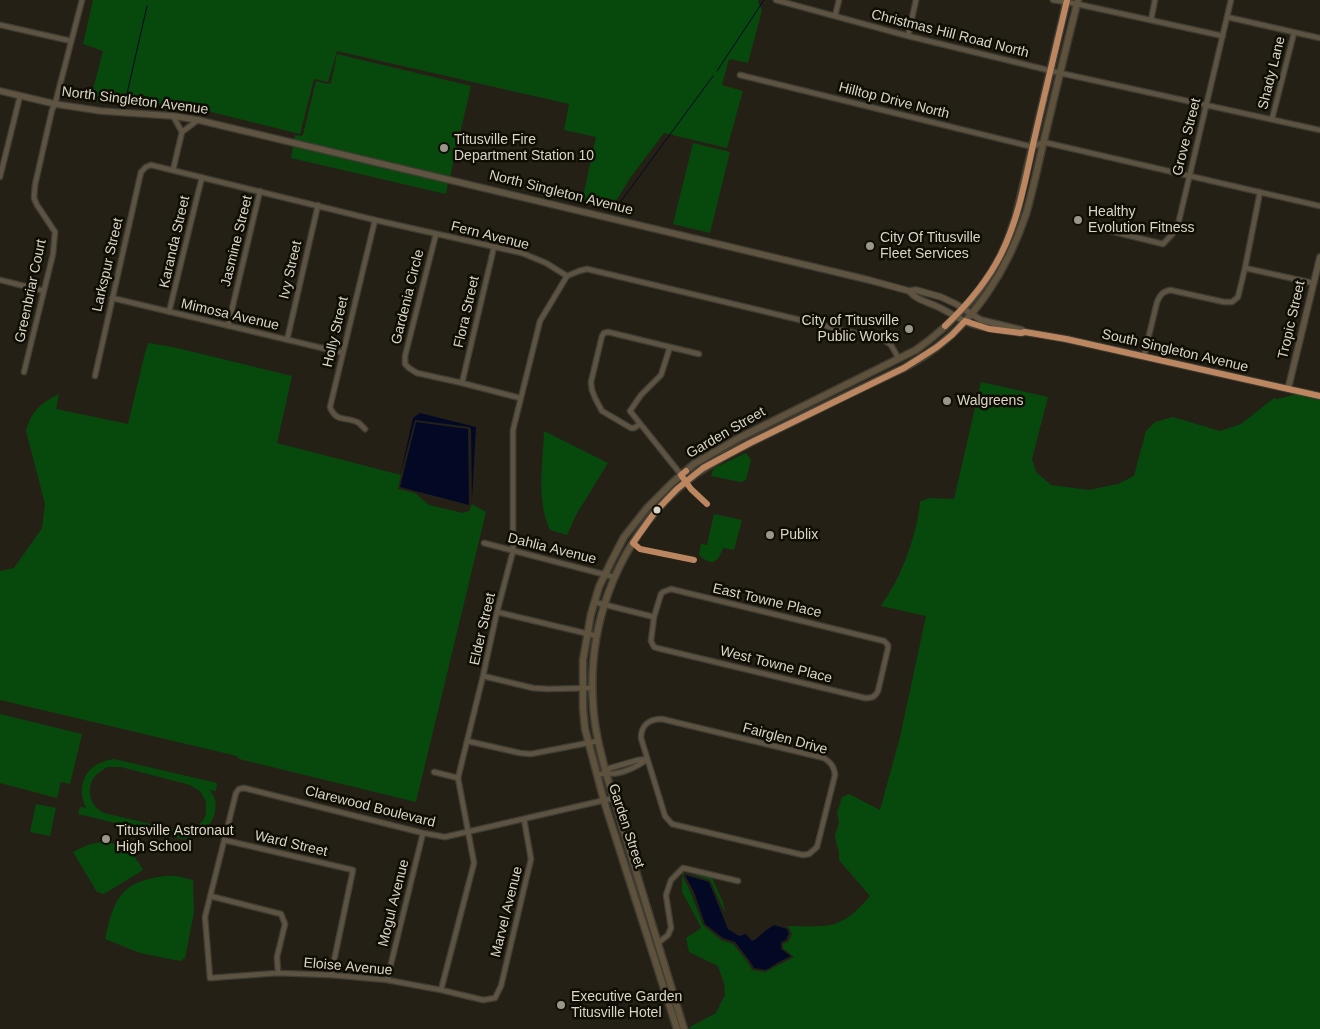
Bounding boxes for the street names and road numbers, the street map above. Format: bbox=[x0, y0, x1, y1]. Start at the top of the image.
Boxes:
street label: Christmas Hill Road North bbox=[869, 6, 1031, 62]
street label: Shady Lane bbox=[1255, 35, 1289, 111]
street label: Hilltop Drive North bbox=[837, 79, 951, 123]
street label: North Singleton Avenue bbox=[61, 84, 209, 118]
street label: Grove Street bbox=[1169, 96, 1205, 178]
street label: North Singleton Avenue bbox=[487, 167, 635, 219]
street label: Karanda Street bbox=[156, 194, 194, 290]
street label: Jasmine Street bbox=[218, 194, 256, 288]
street label: Larkspur Street bbox=[89, 216, 127, 314]
street label: Fern Avenue bbox=[449, 218, 531, 254]
street label: Greenbriar Court bbox=[12, 238, 50, 344]
street label: Ivy Street bbox=[276, 239, 306, 301]
street label: Gardenia Circle bbox=[388, 248, 428, 346]
street label: Flora Street bbox=[451, 274, 483, 350]
street label: Tropic Street bbox=[1275, 279, 1309, 361]
street label: Holly Street bbox=[320, 295, 352, 369]
street label: Mimosa Avenue bbox=[179, 296, 281, 334]
street label: South Singleton Avenue bbox=[1100, 326, 1250, 376]
street label: Garden Street bbox=[684, 404, 768, 462]
street label: Dahlia Avenue bbox=[506, 530, 598, 568]
street label: East Towne Place bbox=[711, 580, 823, 622]
street label: Elder Street bbox=[467, 591, 499, 667]
street label: West Towne Place bbox=[718, 643, 834, 687]
street label: Fairglen Drive bbox=[741, 720, 829, 758]
street label: Garden Street bbox=[604, 782, 648, 870]
street label: Clarewood Boulevard bbox=[303, 783, 437, 831]
street label: Ward Street bbox=[253, 827, 329, 861]
street label: Mogul Avenue bbox=[375, 858, 413, 948]
street label: Marvel Avenue bbox=[488, 865, 526, 959]
street label: Eloise Avenue bbox=[303, 955, 393, 979]

